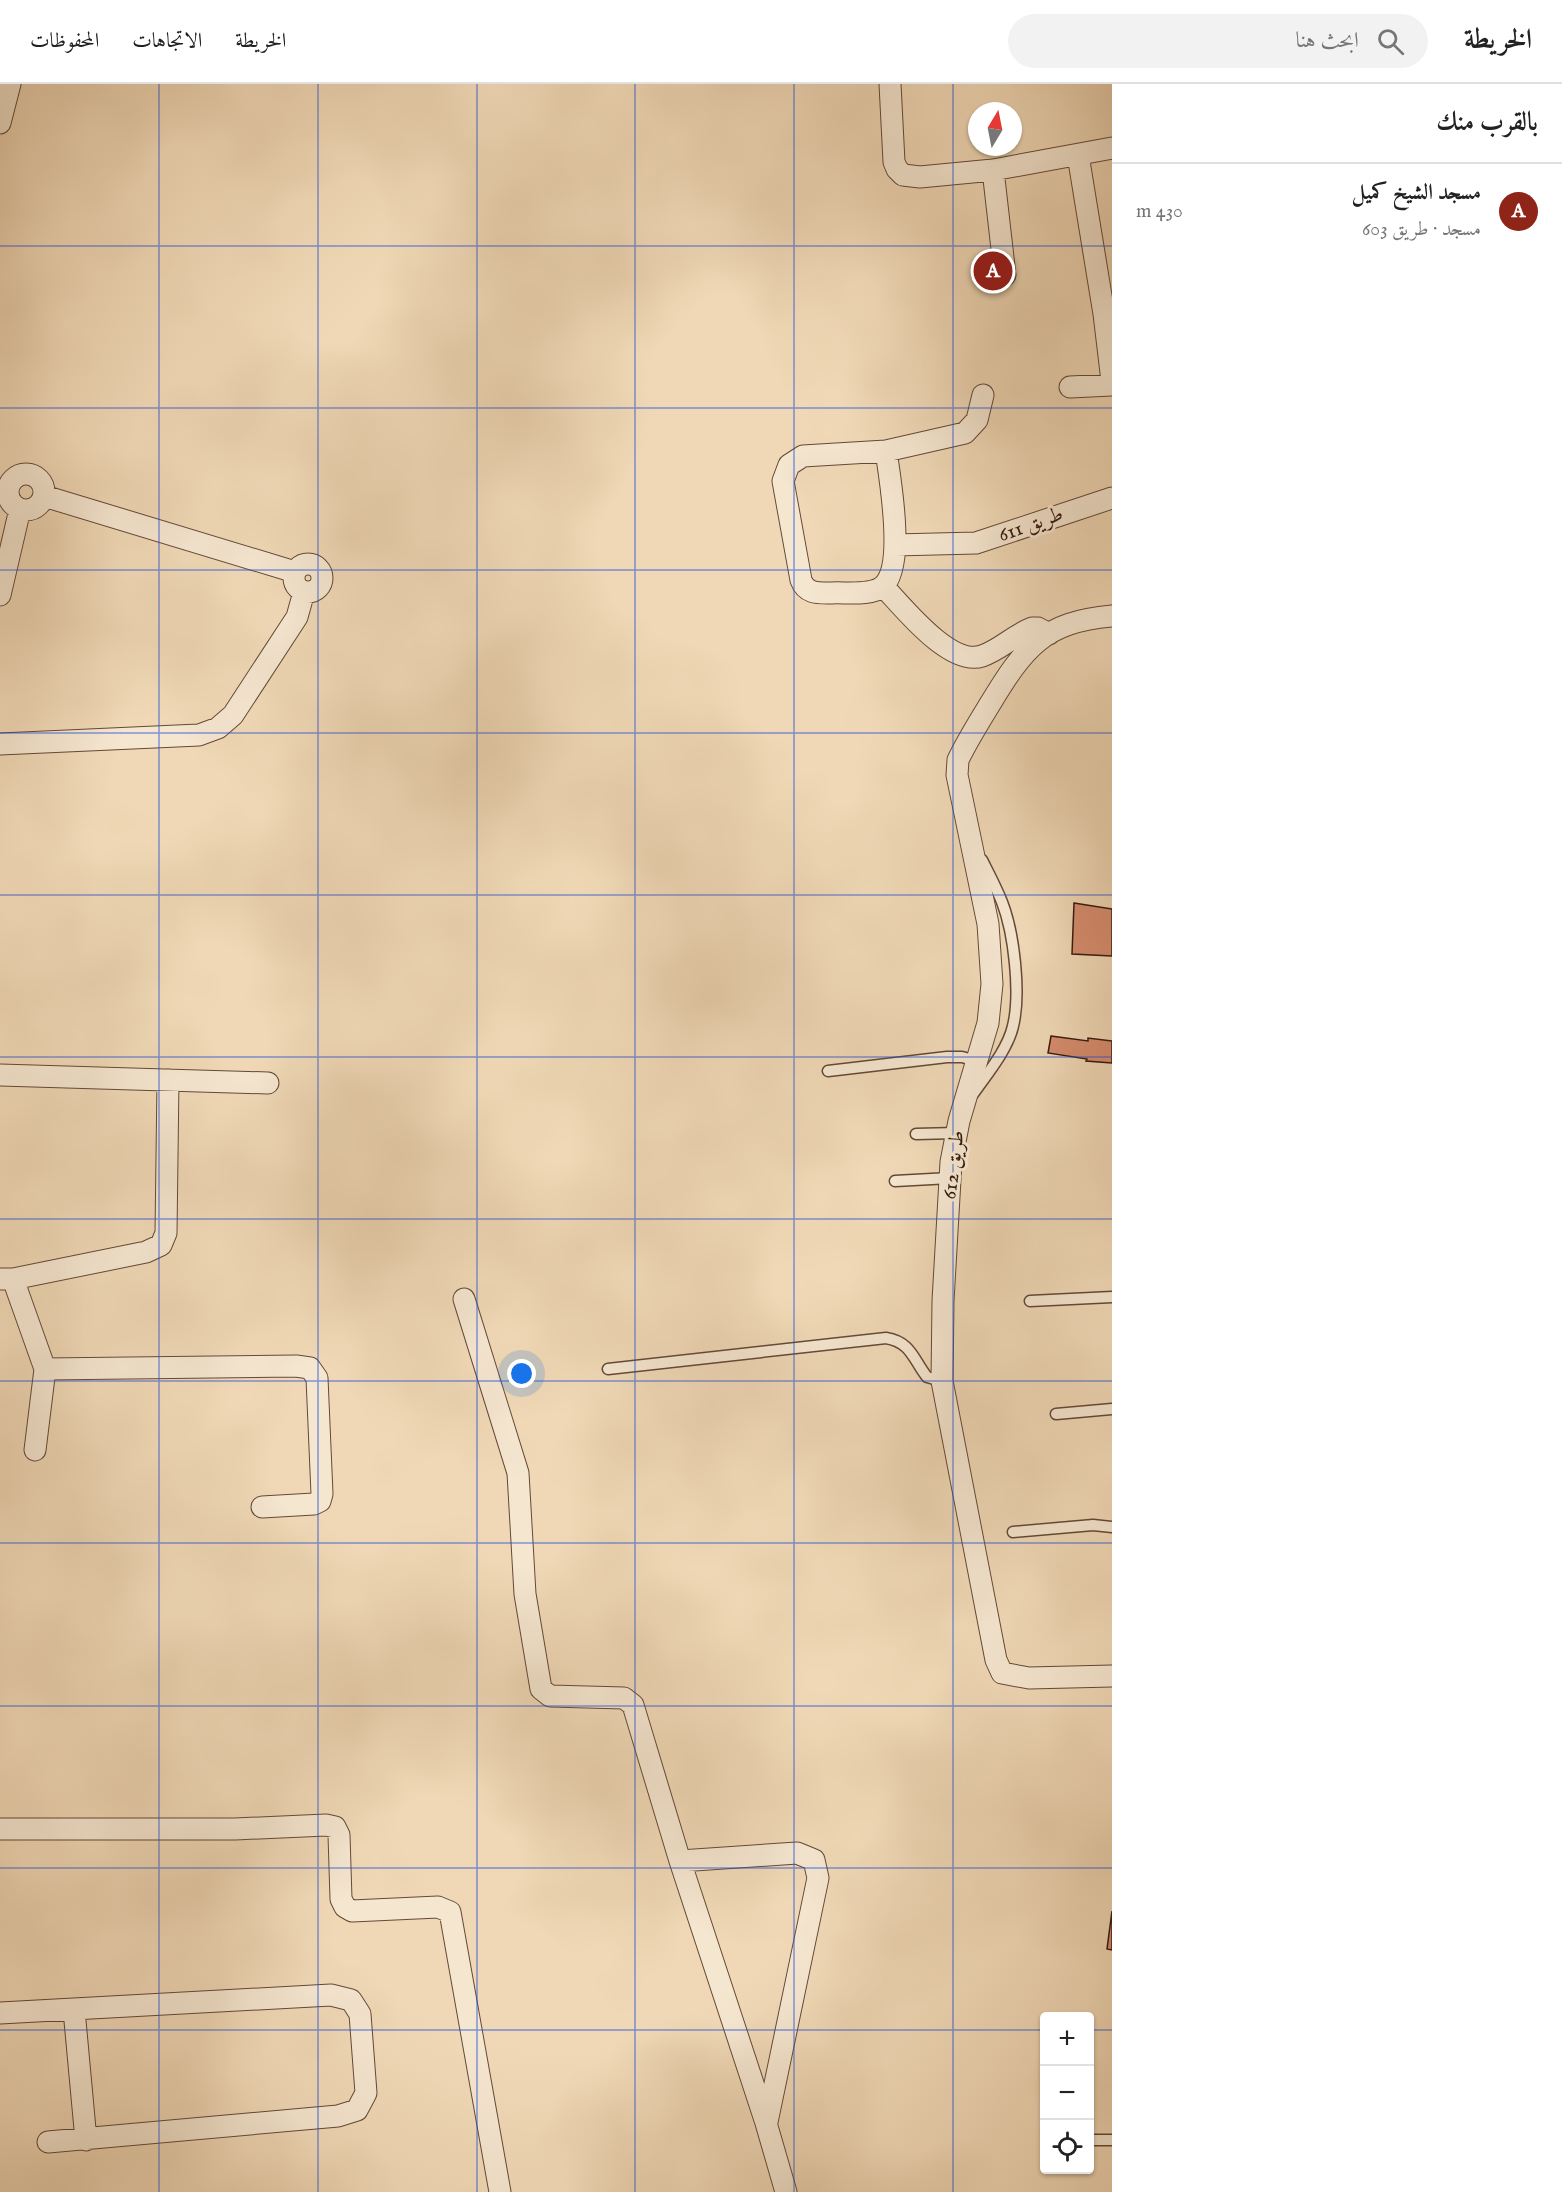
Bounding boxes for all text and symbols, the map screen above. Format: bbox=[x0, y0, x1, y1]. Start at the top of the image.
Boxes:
search box bbox=[1008, 14, 1428, 68]
text: الخريطة bbox=[1464, 23, 1532, 58]
icon: search bbox=[1374, 25, 1407, 58]
text: ابحث هنا bbox=[1295, 27, 1359, 55]
text: المحفوظات bbox=[30, 28, 99, 55]
text: الاتجاهات bbox=[132, 28, 202, 55]
text: الخريطة bbox=[235, 28, 286, 55]
north arrow bbox=[968, 102, 1022, 156]
text: بالقرب منك bbox=[1436, 106, 1538, 139]
text: مسجد الشيخ كميل bbox=[1351, 179, 1481, 207]
text: 430 m bbox=[1136, 199, 1183, 224]
text: A bbox=[1512, 199, 1525, 224]
text: مسجد · طريق 603 bbox=[1362, 217, 1481, 242]
pin: A bbox=[974, 248, 1012, 294]
street label: طريق 611 bbox=[995, 501, 1067, 549]
street label: طريق 612 bbox=[936, 1129, 972, 1201]
your location bbox=[507, 1359, 536, 1388]
map controls bbox=[1040, 2012, 1094, 2174]
button: + bbox=[1040, 2012, 1094, 2066]
button: − bbox=[1040, 2066, 1094, 2120]
button: locate bbox=[1040, 2120, 1094, 2174]

